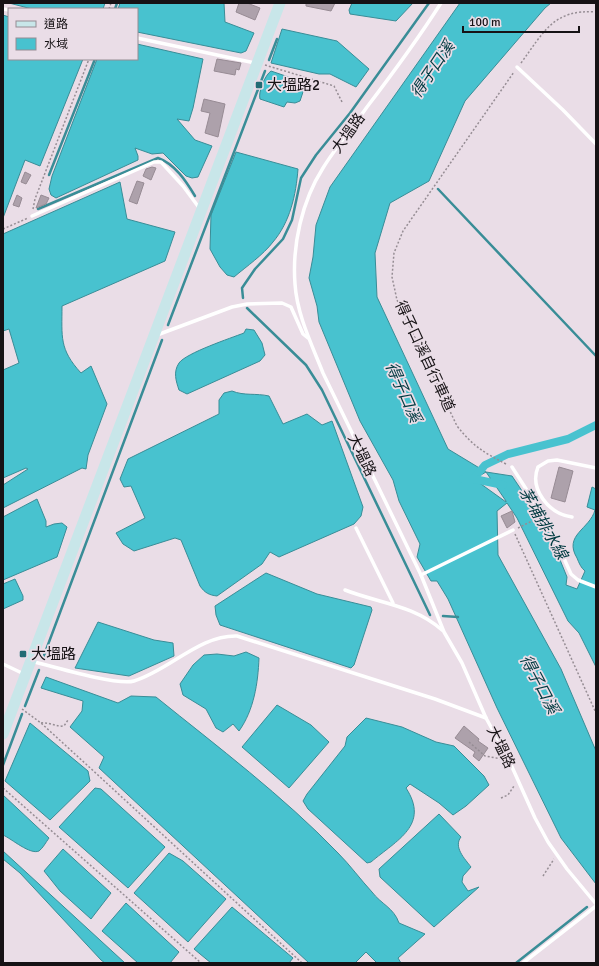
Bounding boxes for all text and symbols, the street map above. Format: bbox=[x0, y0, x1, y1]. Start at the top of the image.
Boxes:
legend bbox=[8, 8, 138, 60]
scale bar bbox=[463, 8, 579, 34]
text: 100 m bbox=[469, 15, 501, 30]
text: 道路 bbox=[44, 17, 68, 32]
water label: 得子口溪 bbox=[407, 36, 460, 102]
text: 水域 bbox=[44, 37, 68, 52]
place label: 大塭路2 bbox=[267, 76, 320, 94]
marker: 大塭路2 bbox=[254, 80, 264, 90]
street label: 大塭路 bbox=[327, 110, 369, 156]
street label: 得子口溪自行車道 bbox=[391, 298, 459, 414]
water label: 得子口溪 bbox=[382, 359, 426, 425]
street label: 大塭路 bbox=[344, 431, 380, 479]
water label: 茅埔排水線 bbox=[514, 484, 573, 565]
place label: 大塭路 bbox=[31, 645, 76, 663]
marker: 大塭路 bbox=[18, 649, 28, 659]
water label: 得子口溪 bbox=[515, 652, 564, 719]
street label: 大塭路 bbox=[483, 723, 519, 771]

